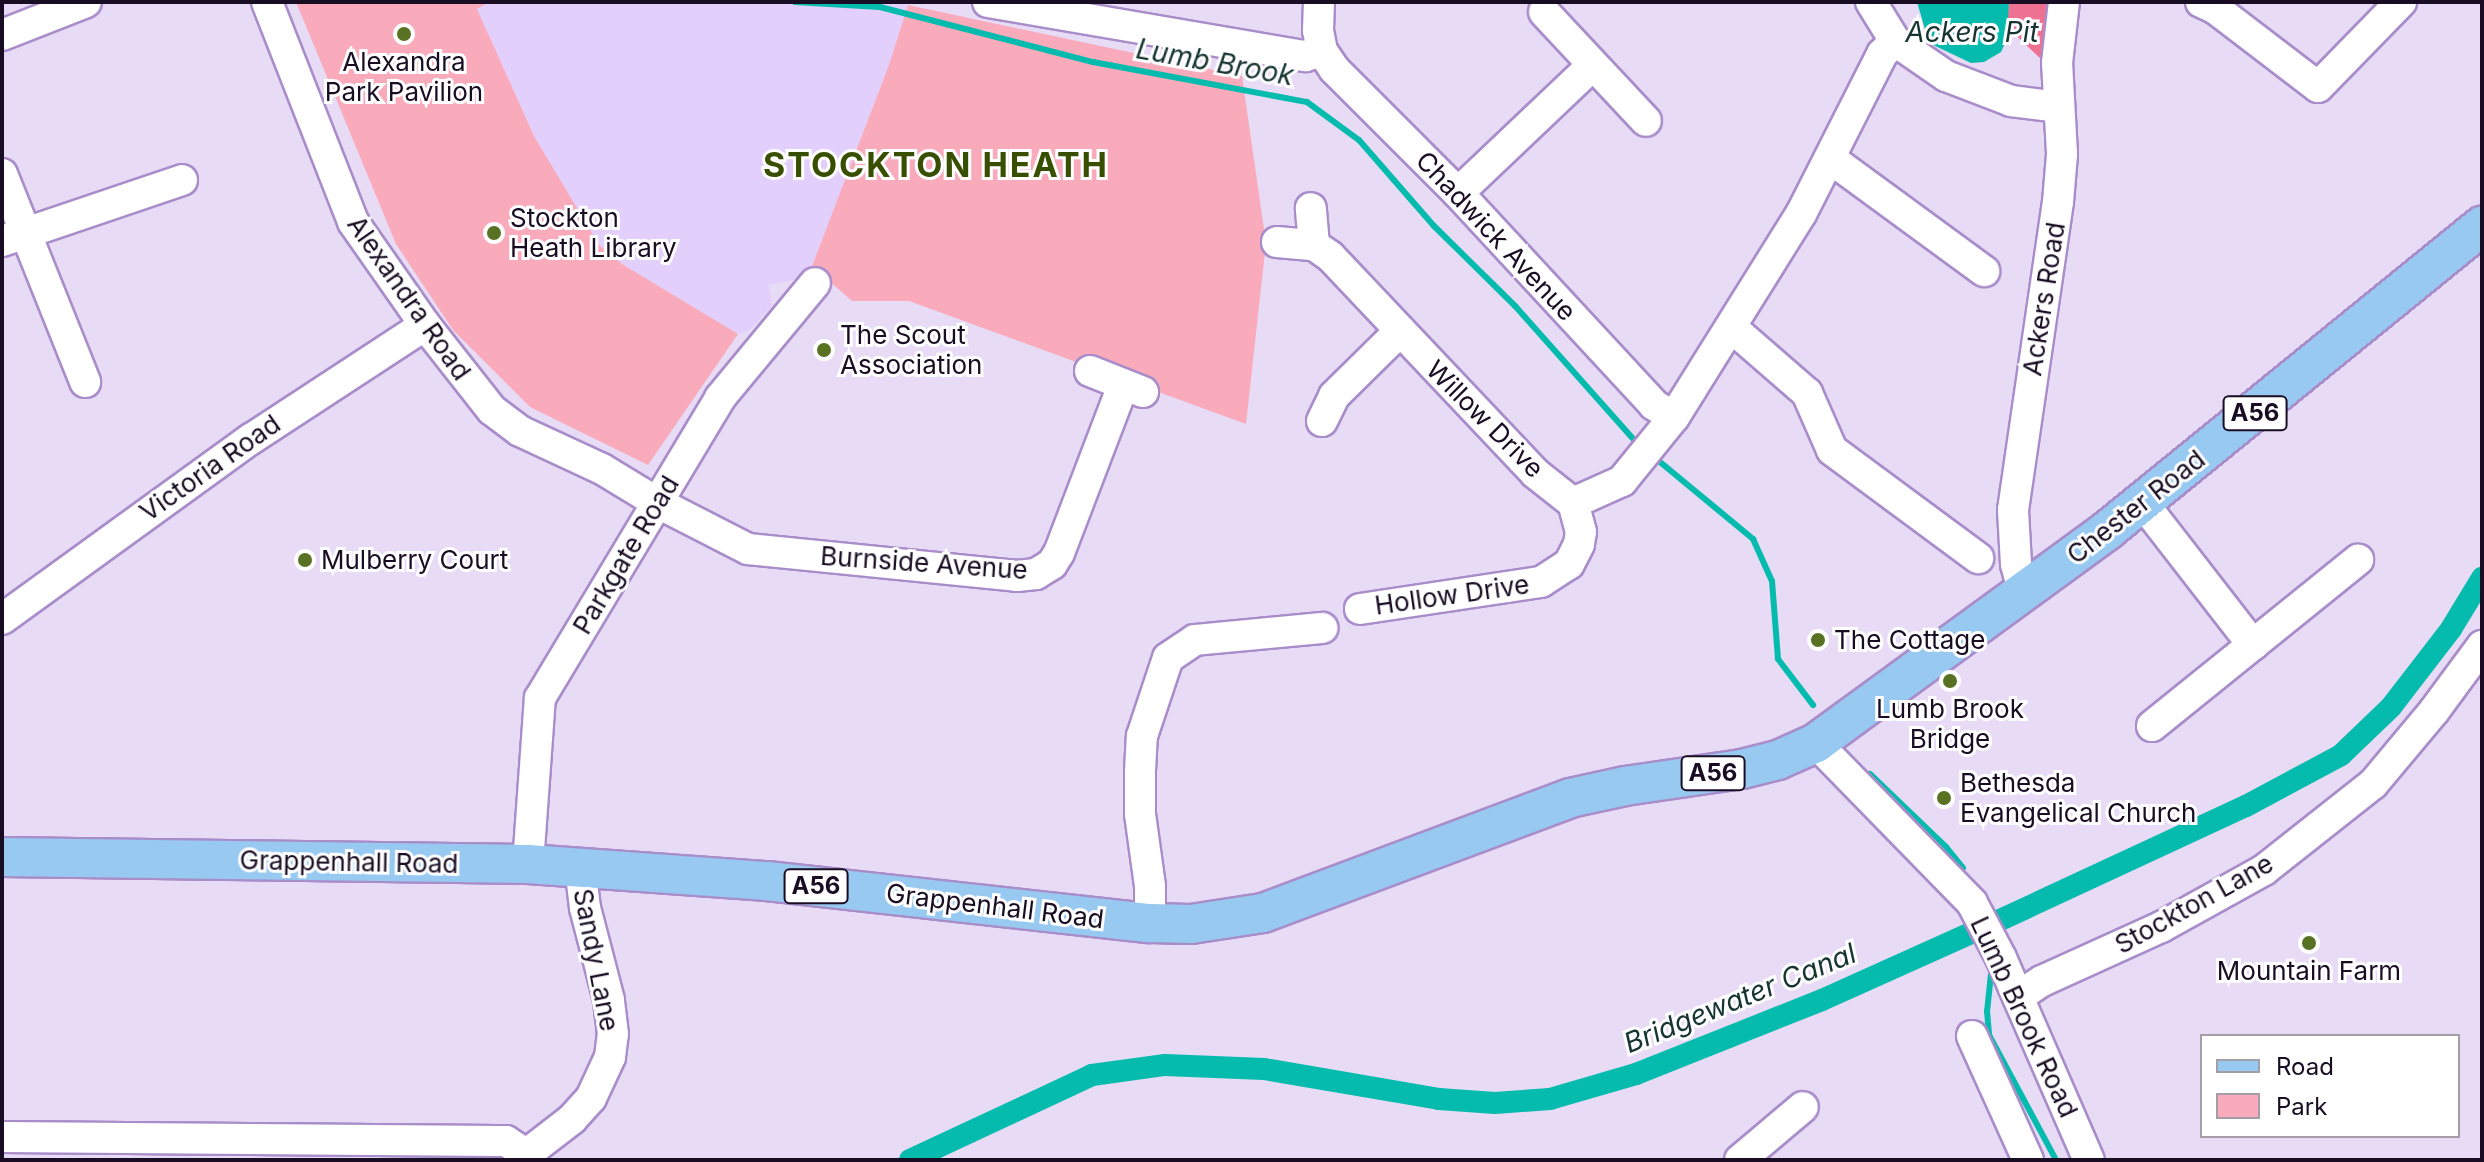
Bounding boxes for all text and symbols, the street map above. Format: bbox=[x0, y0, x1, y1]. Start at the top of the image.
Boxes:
water label: Ackers Pit bbox=[1905, 15, 2039, 49]
marker: Alexandra Park Pavilion bbox=[395, 25, 413, 43]
water label: Lumb Brook bbox=[1134, 32, 1296, 92]
place label: Alexandra Park Pavilion bbox=[325, 46, 483, 108]
district label: STOCKTON HEATH bbox=[763, 145, 1109, 185]
street label: Chadwick Avenue bbox=[1409, 145, 1583, 327]
place label: Stockton Heath Library bbox=[510, 202, 677, 264]
street label: Alexandra Road bbox=[341, 210, 477, 386]
street label: Ackers Road bbox=[2016, 220, 2072, 378]
marker: Stockton Heath Library bbox=[485, 224, 503, 242]
place label: The Scout Association bbox=[840, 319, 982, 380]
marker: The Scout Association bbox=[815, 341, 833, 359]
street label: Willow Drive bbox=[1420, 354, 1550, 484]
road number: A56 bbox=[2221, 393, 2289, 433]
street label: Victoria Road bbox=[134, 408, 286, 528]
street label: Chester Road bbox=[2061, 443, 2211, 571]
street label: Parkgate Road bbox=[567, 470, 685, 640]
street label: Burnside Avenue bbox=[819, 540, 1029, 586]
place label: Mulberry Court bbox=[321, 544, 508, 576]
marker: Mulberry Court bbox=[296, 551, 314, 569]
street label: Hollow Drive bbox=[1373, 569, 1531, 621]
place label: The Cottage bbox=[1834, 624, 1985, 656]
marker: The Cottage bbox=[1809, 631, 1827, 649]
marker: Lumb Brook Bridge bbox=[1941, 672, 1959, 690]
place label: Lumb Brook Bridge bbox=[1876, 693, 2024, 754]
road number: A56 bbox=[1679, 753, 1747, 793]
place label: Bethesda Evangelical Church bbox=[1960, 767, 2196, 828]
marker: Bethesda Evangelical Church bbox=[1935, 789, 1953, 807]
street label: Grappenhall Road bbox=[239, 844, 459, 880]
street label: Stockton Lane bbox=[2109, 848, 2279, 960]
road number: A56 bbox=[782, 866, 850, 906]
street label: Grappenhall Road bbox=[885, 877, 1105, 935]
street label: Sandy Lane bbox=[567, 886, 625, 1034]
street label: Lumb Brook Road bbox=[1964, 912, 2084, 1122]
marker: Mountain Farm bbox=[2300, 934, 2318, 952]
water label: Bridgewater Canal bbox=[1619, 936, 1861, 1060]
place label: Mountain Farm bbox=[2217, 955, 2401, 987]
legend bbox=[2200, 1034, 2460, 1138]
text: Road bbox=[2276, 1052, 2334, 1081]
text: Park bbox=[2276, 1092, 2327, 1121]

